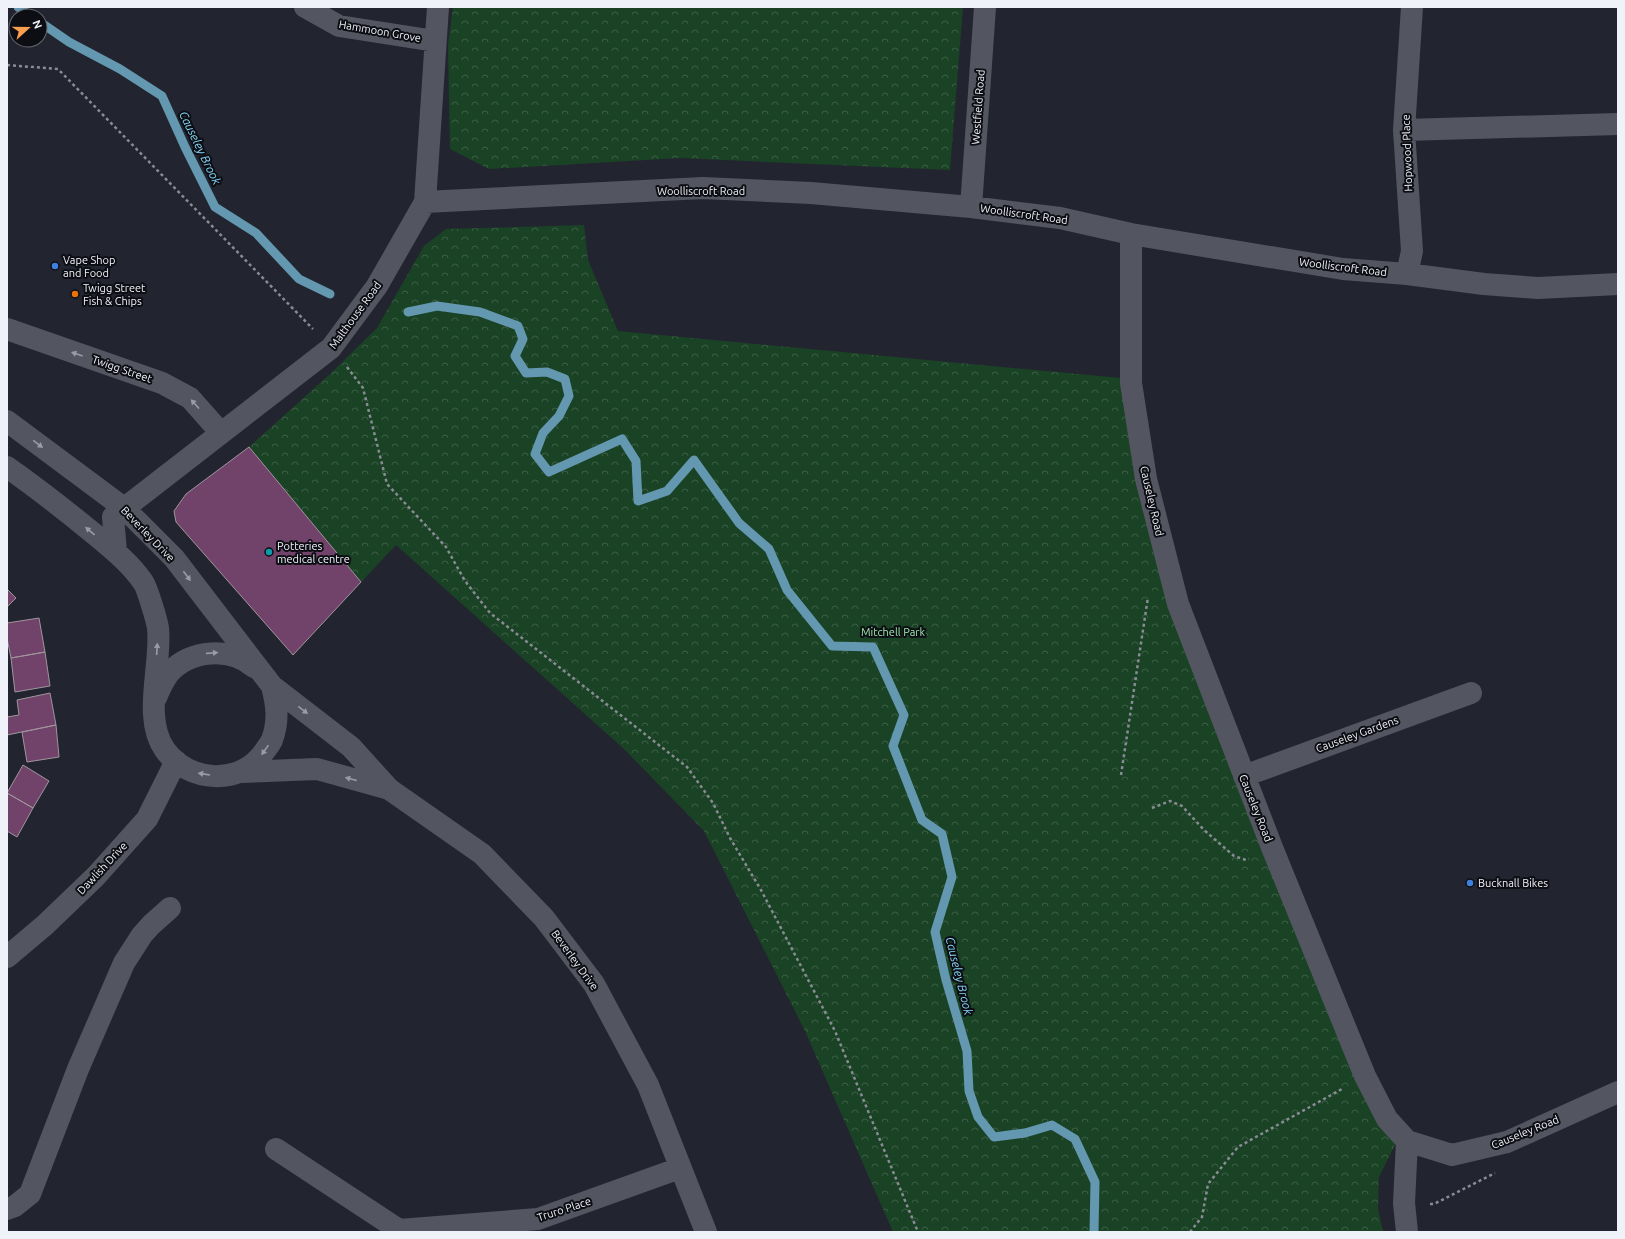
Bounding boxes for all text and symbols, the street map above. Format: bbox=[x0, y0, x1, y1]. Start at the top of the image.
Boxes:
north arrow bbox=[8, 8, 48, 48]
text: N bbox=[30, 18, 44, 30]
street label: Hammoon Grove bbox=[338, 18, 422, 44]
street label: Westfield Road bbox=[969, 69, 987, 145]
water label: Causeley Brook bbox=[177, 109, 224, 187]
street label: Hopwood Place bbox=[1400, 114, 1414, 192]
street label: Woolliscroft Road bbox=[657, 185, 745, 197]
street label: Woolliscroft Road bbox=[980, 202, 1068, 226]
place label: Vape Shop and Food bbox=[63, 254, 115, 279]
street label: Woolliscroft Road bbox=[1299, 256, 1387, 278]
marker: Vape Shop and Food bbox=[50, 261, 60, 271]
street label: Malthouse Road bbox=[327, 279, 383, 351]
place label: Twigg Street Fish & Chips bbox=[83, 282, 146, 307]
marker: Twigg Street Fish & Chips bbox=[70, 289, 80, 299]
one-way arrow bbox=[70, 350, 82, 356]
street label: Twigg Street bbox=[91, 353, 154, 385]
one-way arrow bbox=[191, 399, 200, 409]
one-way arrow bbox=[33, 440, 44, 448]
street label: Causeley Road bbox=[1138, 465, 1166, 537]
street label: Beverley Drive bbox=[119, 504, 177, 564]
one-way arrow bbox=[85, 526, 95, 535]
place label: Potteries medical centre bbox=[277, 540, 350, 565]
marker: Potteries medical centre bbox=[264, 547, 274, 557]
one-way arrow bbox=[183, 571, 191, 581]
park label: Mitchell Park bbox=[861, 626, 926, 638]
one-way arrow bbox=[154, 642, 160, 655]
one-way arrow bbox=[206, 650, 218, 657]
one-way arrow bbox=[298, 706, 308, 714]
street label: Causeley Gardens bbox=[1314, 713, 1400, 755]
one-way arrow bbox=[261, 745, 269, 755]
one-way arrow bbox=[198, 771, 210, 777]
street label: Causeley Road bbox=[1237, 773, 1275, 843]
one-way arrow bbox=[345, 776, 357, 782]
street label: Dawlish Drive bbox=[75, 839, 129, 897]
place label: Bucknall Bikes bbox=[1478, 877, 1548, 889]
marker: Bucknall Bikes bbox=[1465, 878, 1475, 888]
street label: Beverley Drive bbox=[549, 928, 601, 992]
water label: Causeley Brook bbox=[943, 935, 976, 1017]
street label: Causeley Road bbox=[1490, 1113, 1560, 1151]
street label: Truro Place bbox=[536, 1195, 592, 1223]

